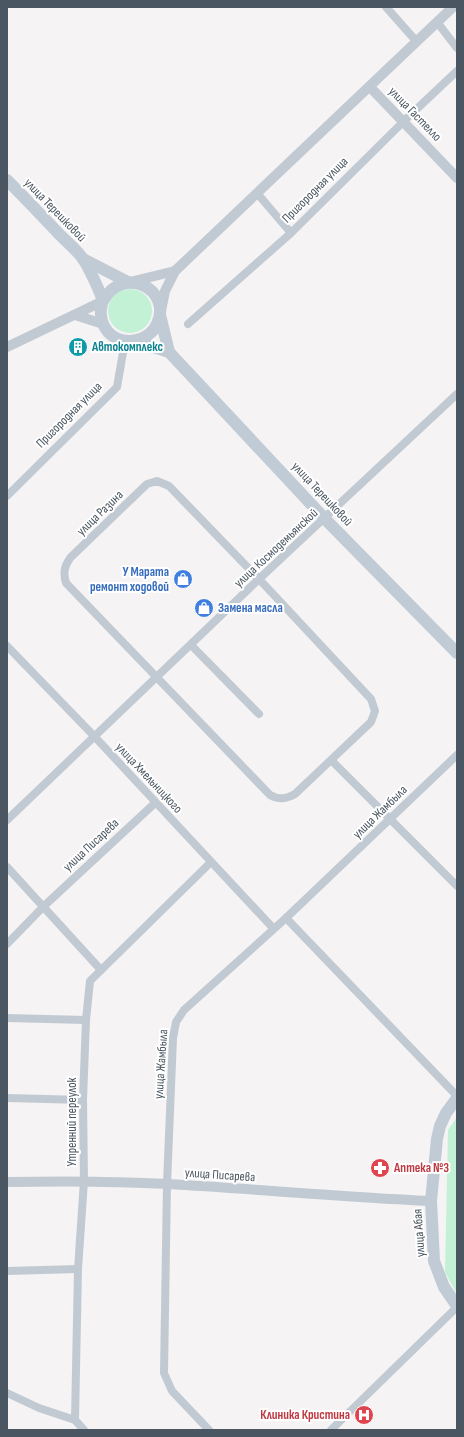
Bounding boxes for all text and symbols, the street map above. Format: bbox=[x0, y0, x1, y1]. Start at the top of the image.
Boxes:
street label: улица Гастелло bbox=[385, 83, 445, 145]
street label: Пригородная улица bbox=[279, 154, 351, 226]
street label: улица Терешковой bbox=[21, 175, 89, 245]
building icon: Автокомплекс bbox=[67, 336, 89, 358]
place label: Автокомплекс bbox=[91, 339, 163, 355]
street label: Пригородная улица bbox=[33, 379, 105, 451]
street label: улица Терешковой bbox=[288, 458, 356, 530]
street label: улица Разина bbox=[73, 487, 127, 539]
street label: улица Космодемьянской bbox=[231, 505, 321, 591]
place label: У Марата ремонт ходовой bbox=[90, 564, 169, 595]
shop icon: У Марата ремонт ходовой bbox=[172, 568, 194, 590]
shop icon: Замена масла bbox=[193, 597, 215, 619]
place label: Замена масла bbox=[218, 600, 283, 616]
street label: улица Хмельницкого bbox=[112, 739, 186, 817]
street label: улица Жамбыла bbox=[349, 782, 411, 842]
street label: улица Писарева bbox=[60, 815, 122, 875]
street label: улица Жамбыла bbox=[151, 1029, 171, 1099]
street label: Утренний переулок bbox=[64, 1077, 80, 1166]
pharmacy icon: Аптека №3 bbox=[369, 1157, 391, 1179]
place label: Аптека №3 bbox=[393, 1160, 449, 1176]
street label: улица Писарева bbox=[184, 1165, 256, 1185]
street label: улица Абая bbox=[409, 1208, 429, 1258]
hospital icon: Клиника Кристина bbox=[353, 1404, 375, 1426]
place label: Клиника Кристина bbox=[260, 1407, 350, 1423]

